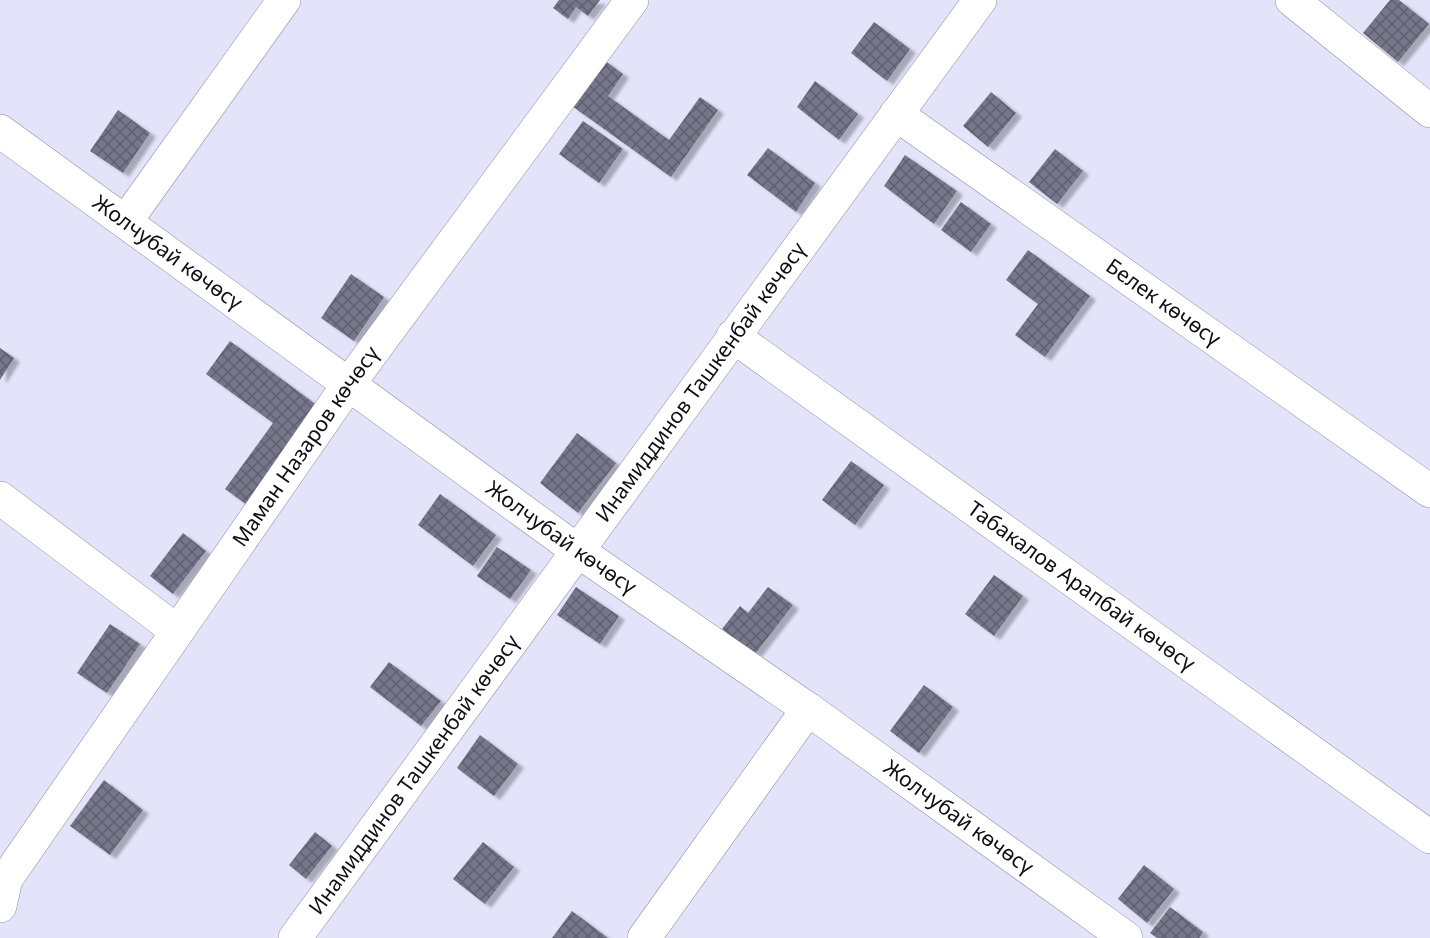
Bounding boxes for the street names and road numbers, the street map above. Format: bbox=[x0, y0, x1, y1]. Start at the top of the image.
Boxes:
street label: Жолчубай көчөсү bbox=[88, 188, 249, 316]
street label: Инамиддинов Ташкенбай көчөсү bbox=[588, 236, 812, 527]
street label: Белек көчөсү bbox=[1101, 252, 1227, 352]
street label: Маман Назаров көчөсү bbox=[225, 340, 385, 552]
street label: Жолчубай көчөсү bbox=[481, 474, 643, 600]
street label: Табакалов Арапбай көчөсү bbox=[962, 494, 1202, 677]
street label: Инамиддинов Ташкенбай көчөсү bbox=[302, 628, 525, 920]
street label: Жолчубай көчөсү bbox=[878, 753, 1040, 880]

